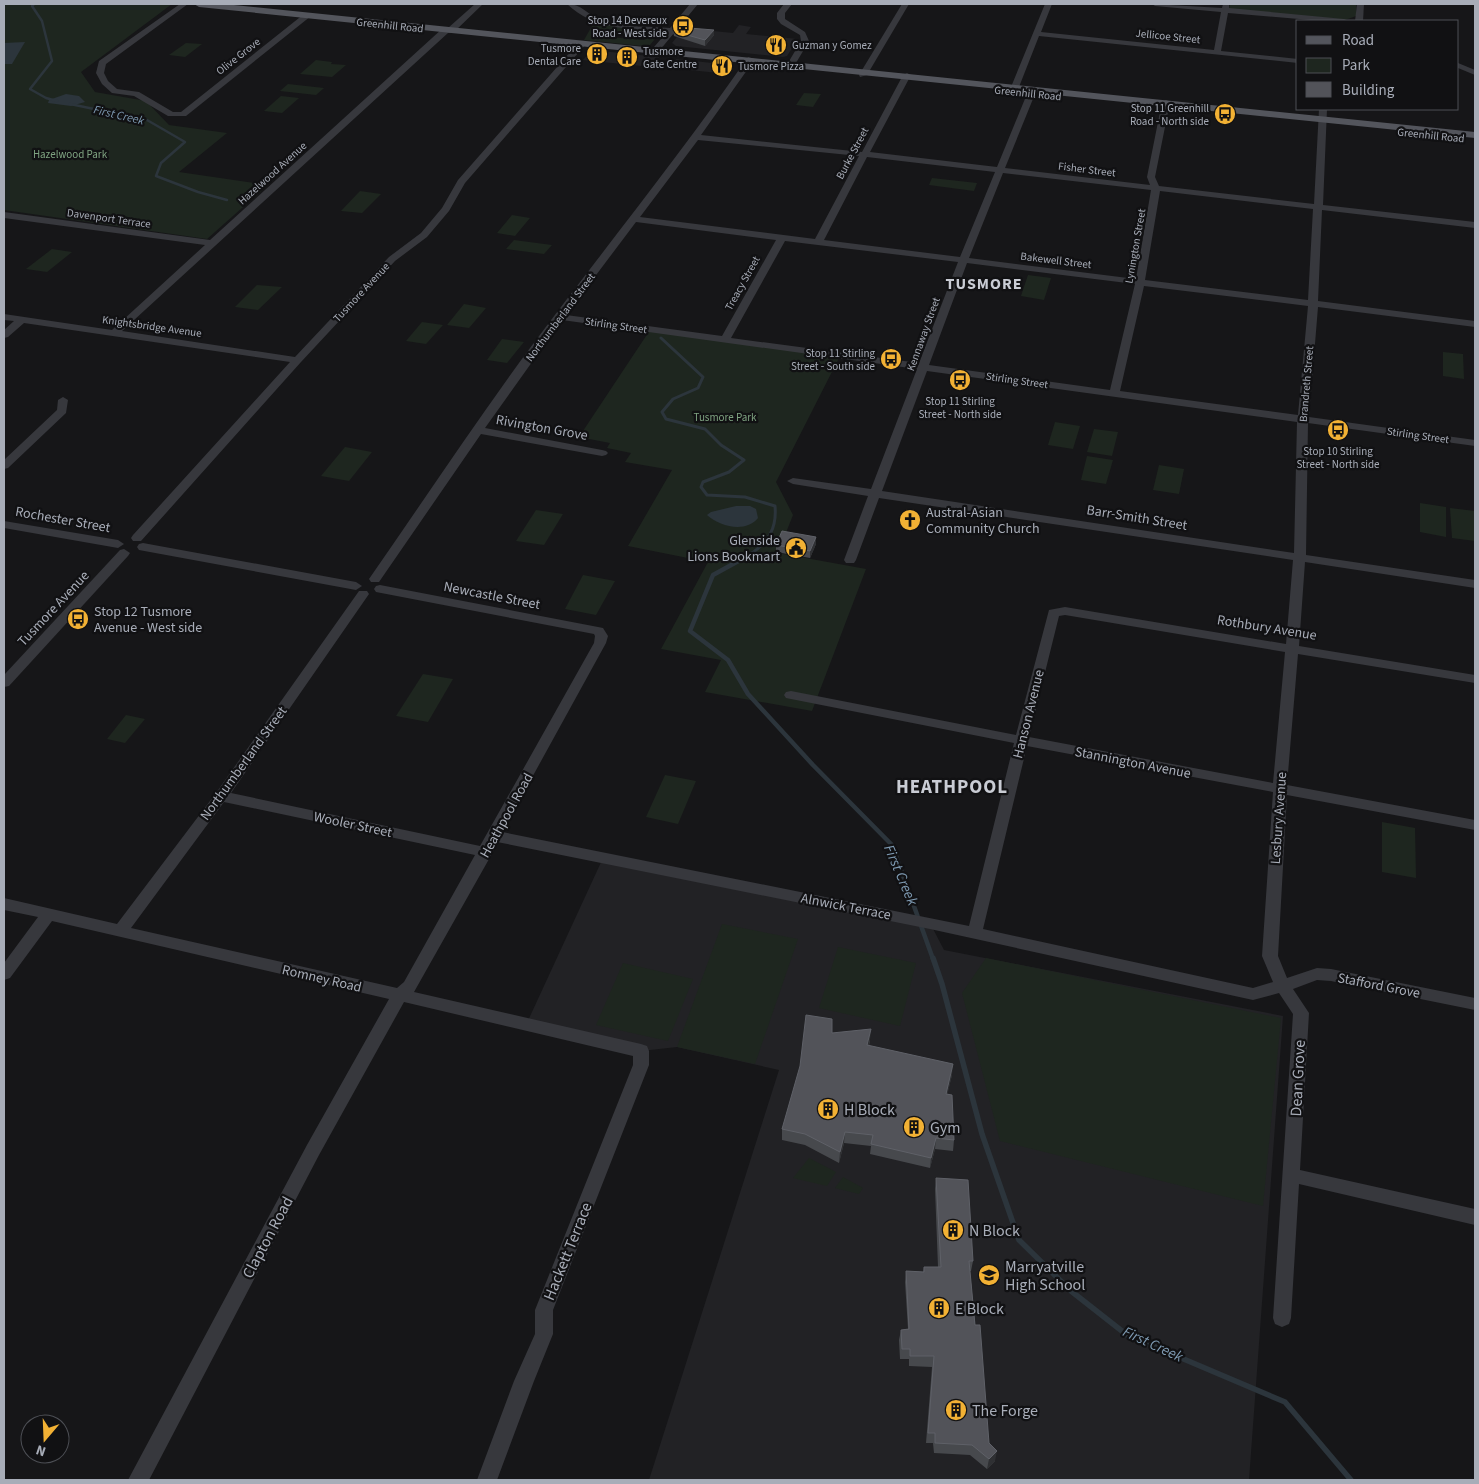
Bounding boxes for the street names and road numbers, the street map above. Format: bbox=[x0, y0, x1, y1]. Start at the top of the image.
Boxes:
street label: Greenhill Road bbox=[356, 15, 424, 36]
street label: Jellicoe Street bbox=[1135, 26, 1201, 47]
street label: Olive Grove bbox=[213, 34, 264, 78]
street label: Greenhill Road bbox=[994, 83, 1062, 104]
street label: Burke Street bbox=[833, 124, 873, 182]
street label: Greenhill Road bbox=[1397, 125, 1465, 146]
street label: Hazelwood Avenue bbox=[235, 138, 310, 208]
street label: Fisher Street bbox=[1057, 159, 1117, 180]
street label: Davenport Terrace bbox=[66, 205, 152, 232]
street label: Lynington Street bbox=[1122, 207, 1149, 285]
street label: Bakewell Street bbox=[1020, 249, 1093, 272]
street label: Treacy Street bbox=[721, 253, 764, 313]
street label: Tusmore Avenue bbox=[330, 259, 393, 325]
street label: Northumberland Street bbox=[522, 270, 599, 365]
street label: Kennaway Street bbox=[903, 295, 944, 373]
street label: Knightsbridge Avenue bbox=[101, 312, 203, 341]
street label: Stirling Street bbox=[584, 314, 648, 337]
street label: Brandreth Street bbox=[1296, 345, 1317, 423]
street label: Stirling Street bbox=[985, 369, 1049, 392]
street label: Rivington Grove bbox=[494, 410, 589, 446]
street label: Stirling Street bbox=[1386, 424, 1450, 447]
street label: Barr-Smith Street bbox=[1085, 500, 1189, 536]
street label: Rochester Street bbox=[14, 502, 112, 538]
street label: Tusmore Avenue bbox=[13, 566, 94, 651]
street label: Newcastle Street bbox=[442, 577, 542, 615]
street label: Rothbury Avenue bbox=[1216, 610, 1318, 646]
street label: Hanson Avenue bbox=[1008, 668, 1050, 761]
street label: Northumberland Street bbox=[196, 702, 292, 825]
street label: Stannington Avenue bbox=[1073, 742, 1193, 784]
street label: Heathpool Road bbox=[475, 769, 539, 862]
street label: Lesbury Avenue bbox=[1266, 771, 1292, 865]
street label: Wooler Street bbox=[312, 807, 394, 843]
street label: Alnwick Terrace bbox=[799, 888, 893, 926]
street label: Romney Road bbox=[280, 960, 364, 998]
street label: Stafford Grove bbox=[1336, 968, 1422, 1004]
street label: Dean Grove bbox=[1285, 1039, 1311, 1117]
street label: Clapton Road bbox=[237, 1193, 299, 1282]
street label: Hackett Terrace bbox=[538, 1199, 598, 1304]

